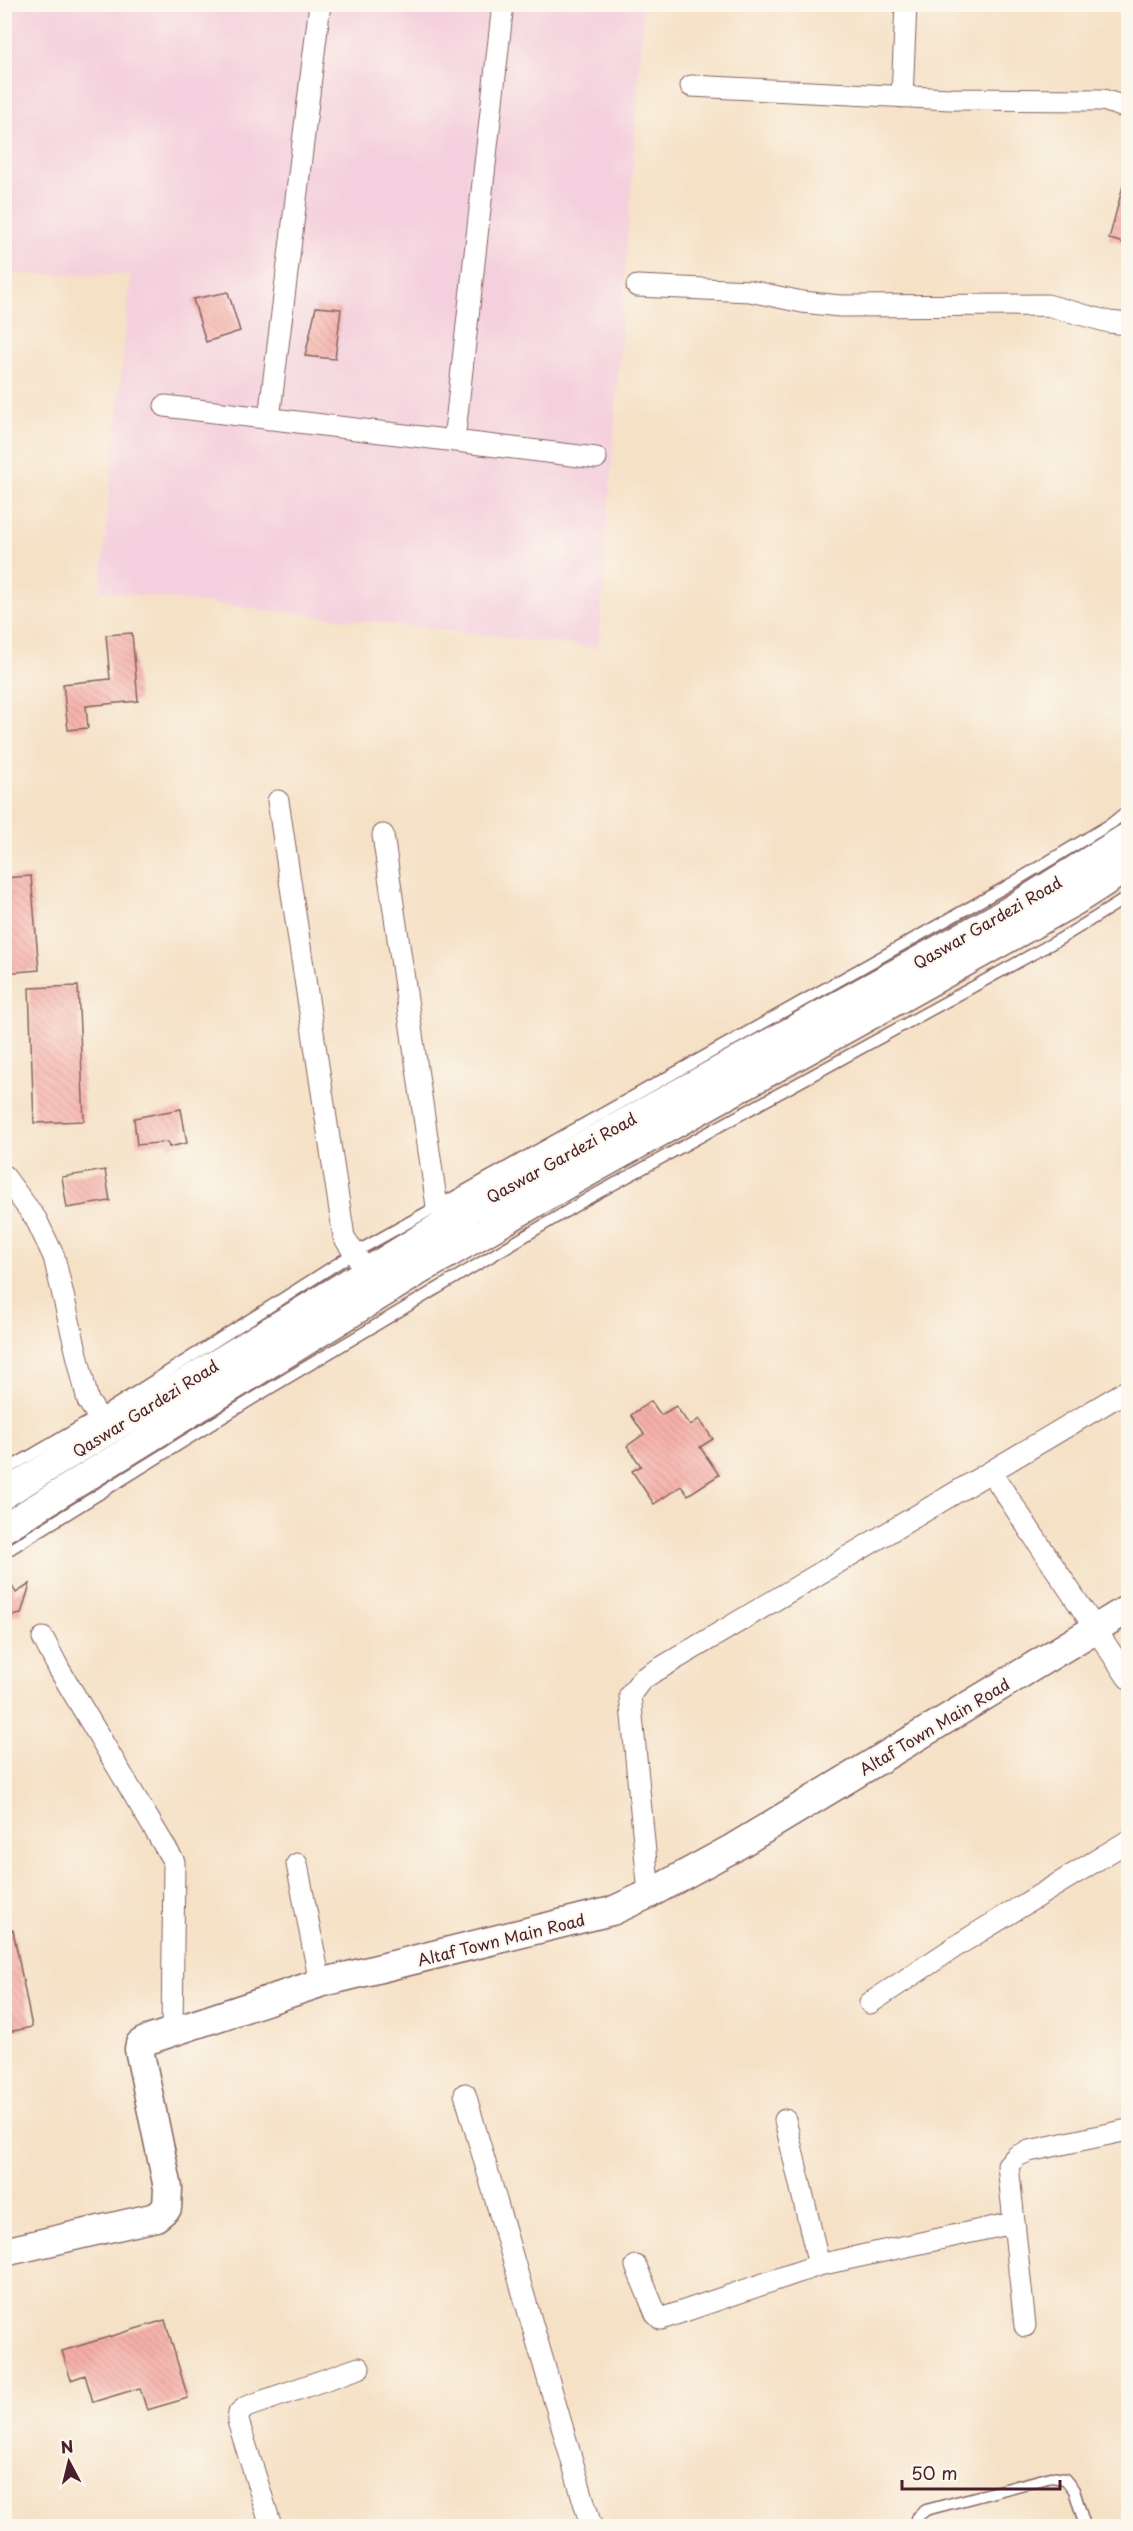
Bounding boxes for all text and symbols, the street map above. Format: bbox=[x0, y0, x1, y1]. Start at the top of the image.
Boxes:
street label: Qaswar Gardezi Road bbox=[908, 870, 1066, 974]
street label: Qaswar Gardezi Road bbox=[482, 1106, 640, 1208]
street label: Qaswar Gardezi Road bbox=[67, 1353, 223, 1463]
street label: Altaf Town Main Road bbox=[854, 1671, 1014, 1781]
street label: Altaf Town Main Road bbox=[415, 1907, 587, 1971]
north arrow bbox=[39, 2432, 99, 2492]
text: N bbox=[59, 2433, 75, 2459]
scale bar bbox=[902, 2453, 1060, 2491]
text: 50 m bbox=[911, 2459, 958, 2486]

